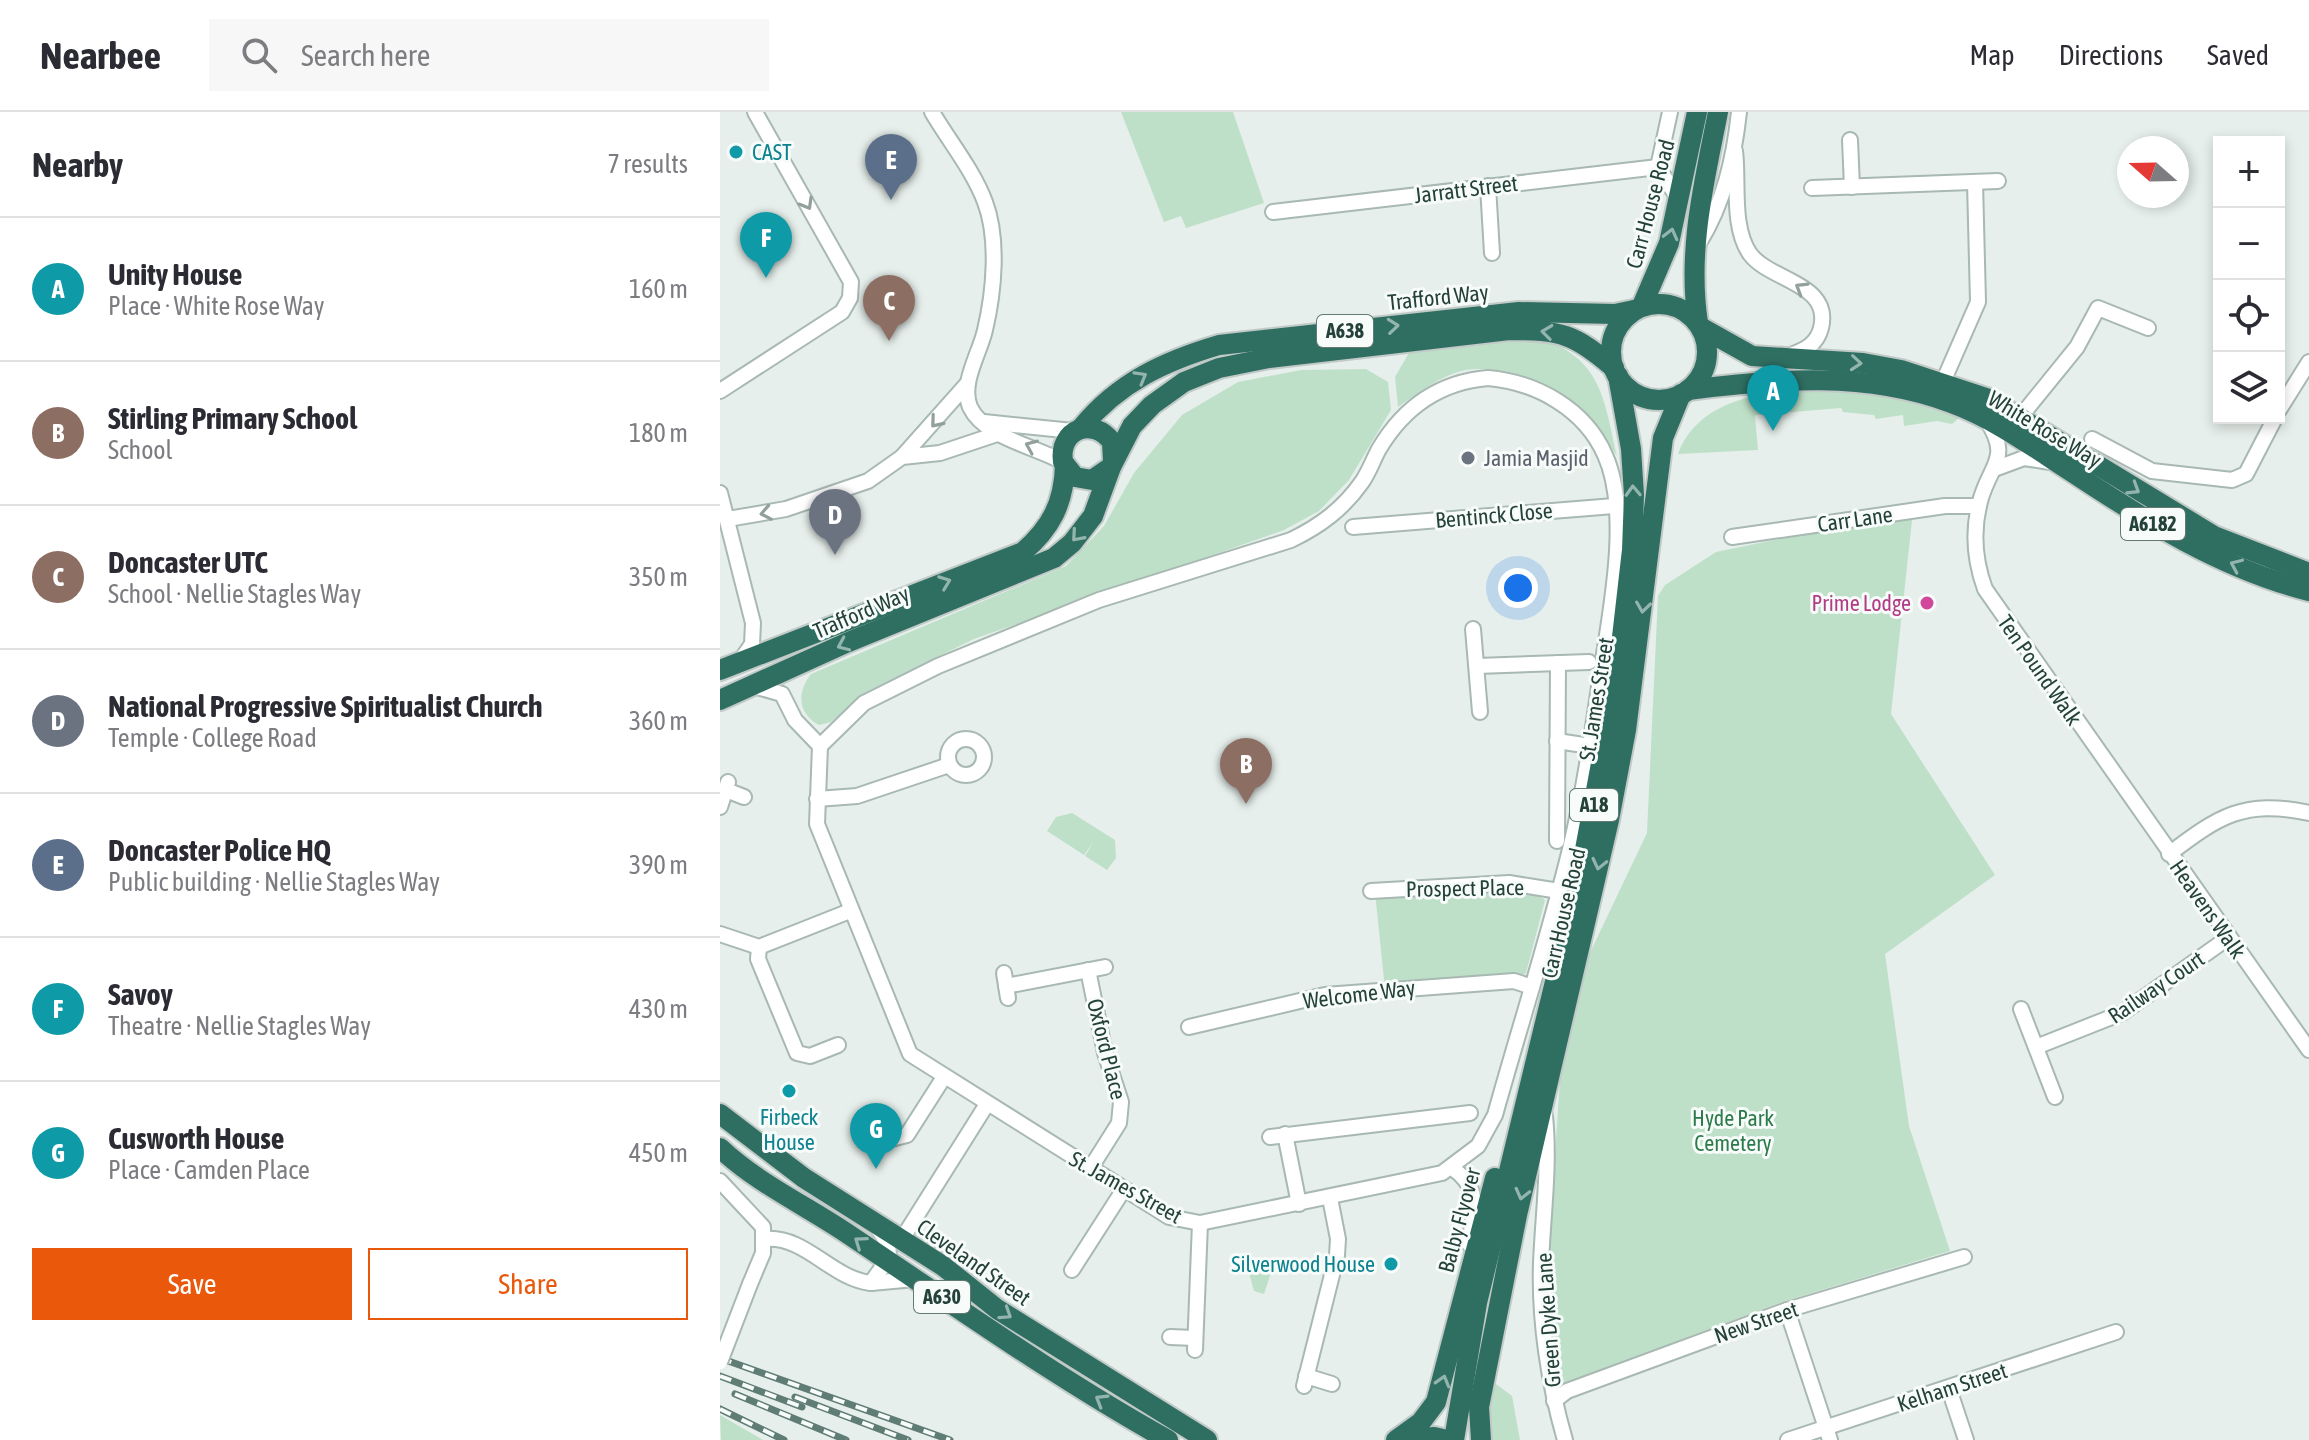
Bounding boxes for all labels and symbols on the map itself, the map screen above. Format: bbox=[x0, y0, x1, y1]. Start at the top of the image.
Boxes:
pin: E bbox=[865, 134, 917, 200]
north arrow bbox=[2117, 136, 2189, 208]
street label: Carr House Road bbox=[1620, 137, 1680, 271]
place label: CAST bbox=[752, 139, 792, 165]
marker: CAST bbox=[727, 143, 745, 161]
street label: Jarratt Street bbox=[1413, 170, 1519, 208]
one-way arrow bbox=[797, 196, 813, 210]
pin: F bbox=[740, 212, 792, 278]
one-way arrow bbox=[1661, 228, 1678, 242]
pin: C bbox=[863, 275, 915, 341]
street label: Trafford Way bbox=[1386, 279, 1490, 315]
one-way arrow bbox=[1796, 283, 1810, 298]
road number: A638 bbox=[1317, 315, 1373, 347]
one-way arrow bbox=[1387, 317, 1400, 334]
one-way arrow bbox=[1540, 323, 1553, 340]
one-way arrow bbox=[1850, 354, 1863, 371]
pin: A bbox=[1747, 365, 1799, 431]
one-way arrow bbox=[1133, 371, 1147, 386]
street label: White Rose Way bbox=[1984, 385, 2106, 473]
one-way arrow bbox=[931, 413, 946, 427]
one-way arrow bbox=[1025, 439, 1039, 456]
place label: Jamia Masjid bbox=[1484, 445, 1589, 471]
marker: Jamia Masjid bbox=[1459, 449, 1477, 467]
one-way arrow bbox=[2125, 479, 2140, 494]
one-way arrow bbox=[1624, 484, 1641, 497]
pin: D bbox=[809, 489, 861, 555]
street label: Bentinck Close bbox=[1434, 497, 1554, 533]
street label: Carr Lane bbox=[1816, 501, 1894, 537]
one-way arrow bbox=[760, 503, 773, 520]
road number: A6182 bbox=[2121, 508, 2185, 540]
one-way arrow bbox=[1072, 527, 1086, 542]
one-way arrow bbox=[2229, 559, 2244, 575]
your location bbox=[1498, 568, 1538, 608]
one-way arrow bbox=[937, 575, 951, 592]
street label: Trafford Way bbox=[809, 580, 913, 644]
place label: Prime Lodge bbox=[1812, 590, 1911, 616]
marker: Prime Lodge bbox=[1918, 594, 1936, 612]
one-way arrow bbox=[1634, 601, 1651, 614]
street label: Ten Pound Walk bbox=[1992, 610, 2088, 730]
one-way arrow bbox=[836, 635, 851, 651]
street label: St. James Street bbox=[1573, 635, 1619, 763]
pin: B bbox=[1220, 738, 1272, 804]
road number: A18 bbox=[1570, 789, 1618, 821]
street label: Carr House Road bbox=[1535, 845, 1591, 981]
street label: Heavens Walk bbox=[2165, 855, 2252, 964]
one-way arrow bbox=[1591, 856, 1608, 870]
street label: Prospect Place bbox=[1406, 874, 1524, 902]
street label: Railway Court bbox=[2103, 945, 2209, 1029]
street label: Welcome Way bbox=[1301, 974, 1417, 1014]
street label: Oxford Place bbox=[1082, 996, 1132, 1102]
marker: Firbeck House bbox=[780, 1082, 798, 1100]
pin: G bbox=[850, 1103, 902, 1169]
place label: Firbeck House bbox=[760, 1104, 819, 1155]
park label: Hyde Park Cemetery bbox=[1692, 1105, 1774, 1156]
street label: St. James Street bbox=[1065, 1145, 1187, 1229]
street label: Balby Flyover bbox=[1433, 1164, 1486, 1275]
one-way arrow bbox=[1514, 1186, 1531, 1200]
street label: Cleveland Street bbox=[912, 1213, 1036, 1311]
one-way arrow bbox=[855, 1237, 869, 1252]
place label: Silverwood House bbox=[1231, 1251, 1375, 1277]
street label: Green Dyke Lane bbox=[1530, 1252, 1566, 1388]
marker: Silverwood House bbox=[1382, 1255, 1400, 1273]
road number: A630 bbox=[914, 1281, 970, 1313]
street label: New Street bbox=[1711, 1296, 1801, 1348]
one-way arrow bbox=[997, 1305, 1012, 1320]
street label: Kelham Street bbox=[1894, 1357, 2010, 1417]
one-way arrow bbox=[1433, 1375, 1450, 1389]
one-way arrow bbox=[1095, 1394, 1110, 1410]

